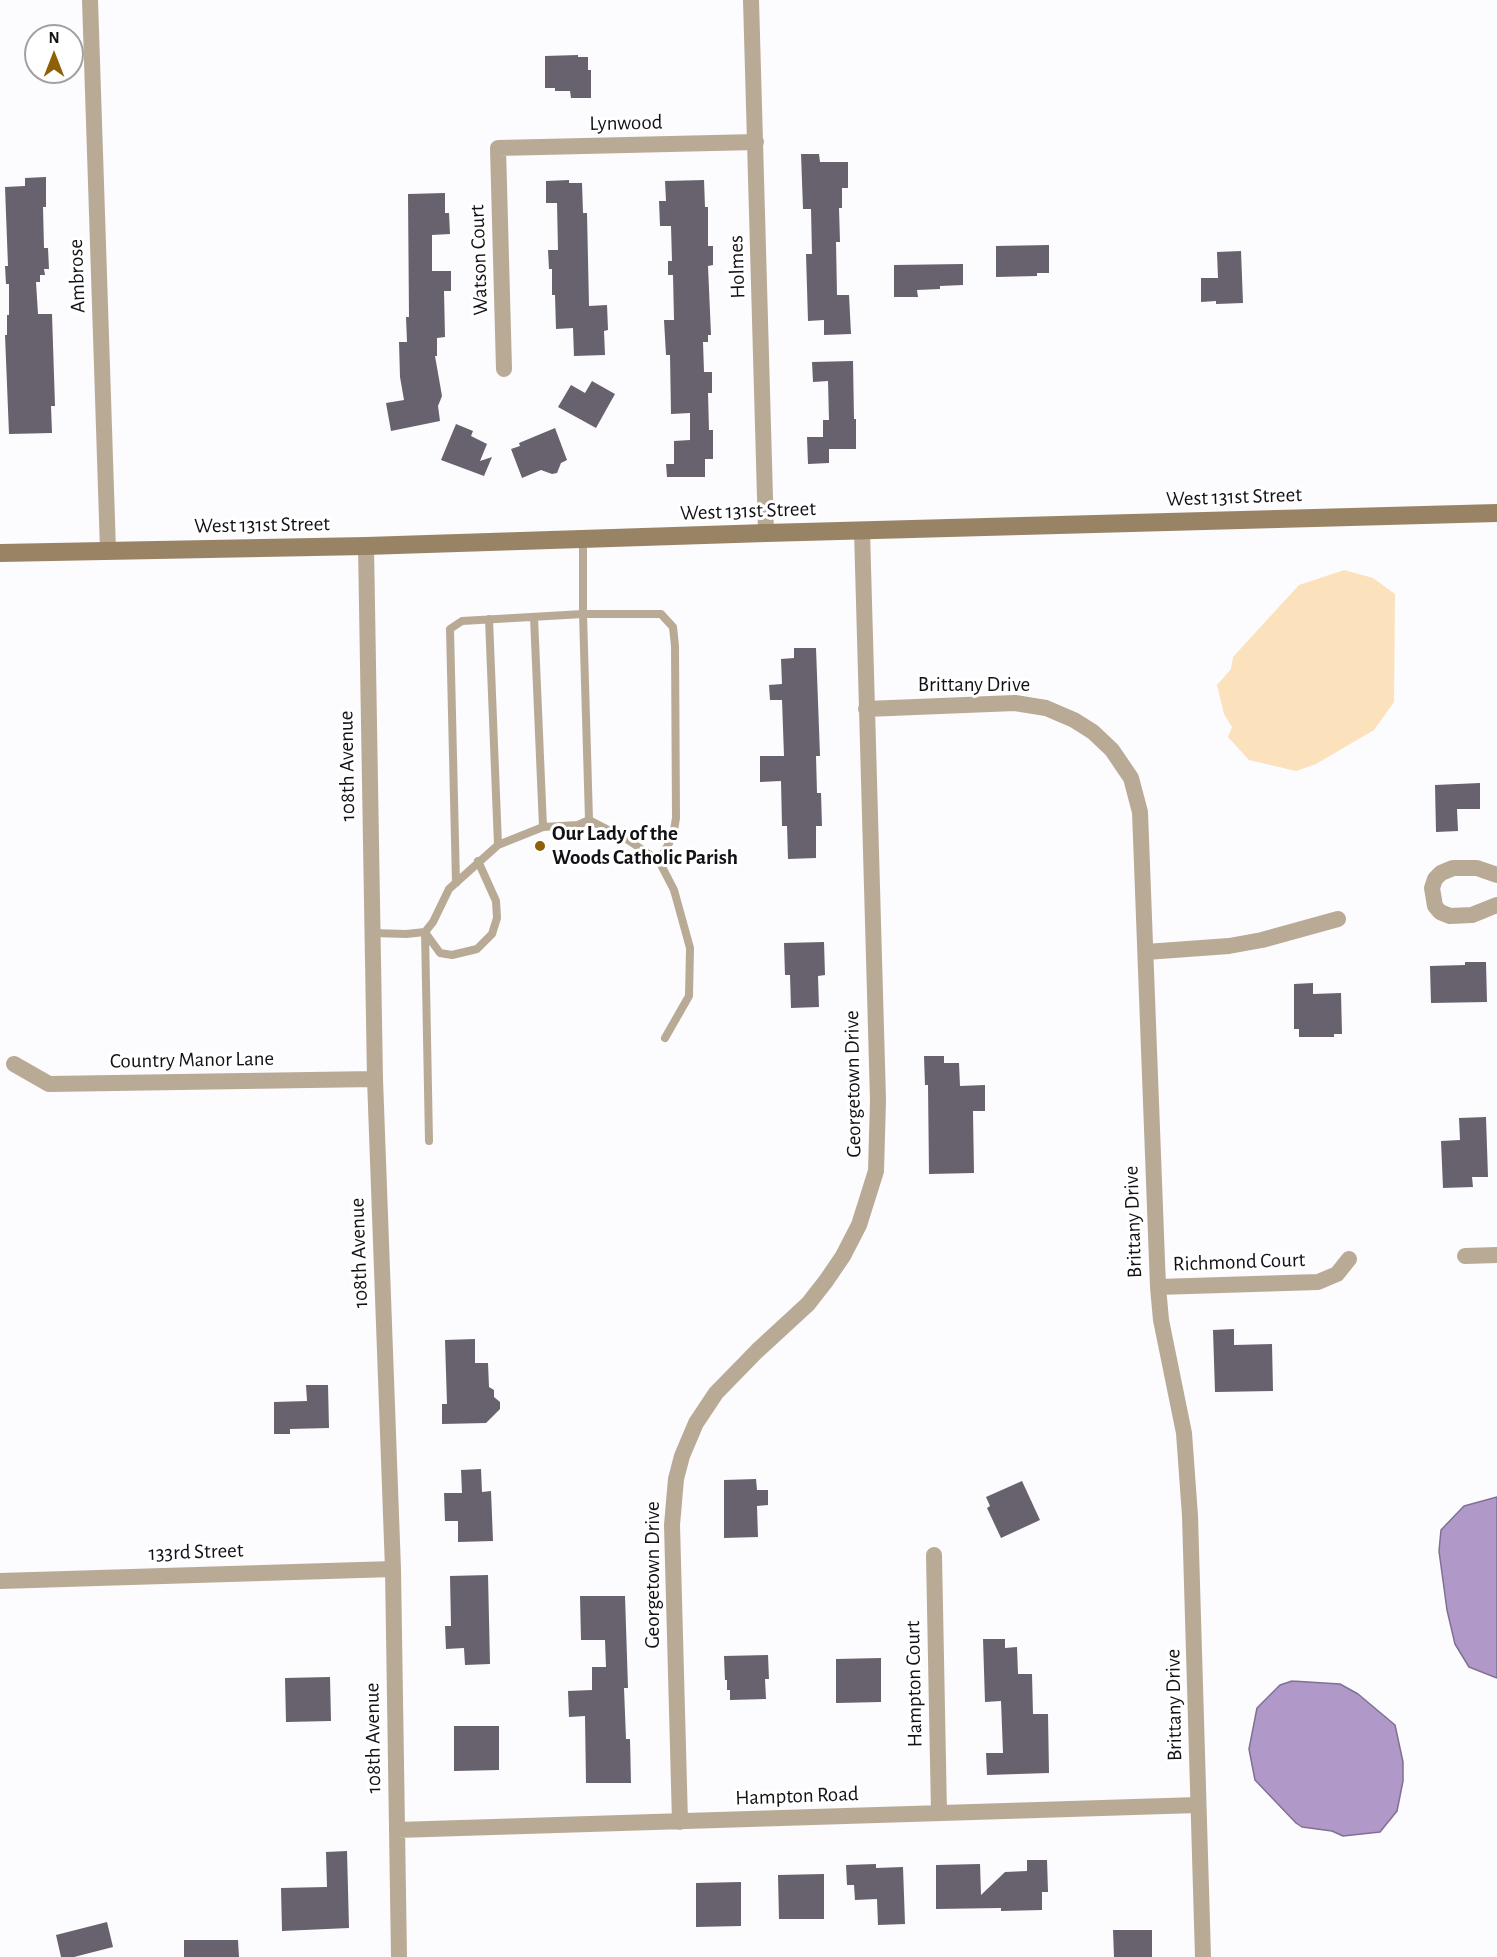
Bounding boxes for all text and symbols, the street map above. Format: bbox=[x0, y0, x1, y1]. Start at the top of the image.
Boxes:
north arrow bbox=[24, 24, 84, 84]
text: N bbox=[48, 30, 60, 46]
street label: Lynwood bbox=[589, 110, 663, 136]
street label: Watson Court bbox=[464, 204, 494, 316]
street label: Holmes bbox=[723, 235, 751, 299]
street label: Ambrose bbox=[63, 239, 91, 313]
street label: West 131st Street bbox=[1166, 482, 1302, 512]
street label: West 131st Street bbox=[680, 496, 816, 526]
street label: West 131st Street bbox=[194, 511, 330, 539]
street label: Brittany Drive bbox=[918, 672, 1030, 698]
street label: 108th Avenue bbox=[333, 711, 361, 821]
place label: Our Lady of the Woods Catholic Parish bbox=[552, 821, 738, 871]
marker: Our Lady of the Woods Catholic Parish bbox=[533, 839, 547, 853]
street label: Georgetown Drive bbox=[839, 1010, 867, 1158]
street label: Country Manor Lane bbox=[110, 1046, 274, 1074]
street label: Brittany Drive bbox=[1118, 1165, 1148, 1279]
street label: 108th Avenue bbox=[344, 1197, 374, 1309]
street label: Richmond Court bbox=[1172, 1247, 1306, 1277]
street label: Georgetown Drive bbox=[640, 1501, 666, 1649]
street label: 133rd Street bbox=[148, 1538, 244, 1566]
street label: Hampton Court bbox=[900, 1621, 928, 1747]
street label: Brittany Drive bbox=[1160, 1649, 1188, 1761]
street label: 108th Avenue bbox=[359, 1683, 387, 1793]
street label: Hampton Road bbox=[735, 1781, 859, 1811]

